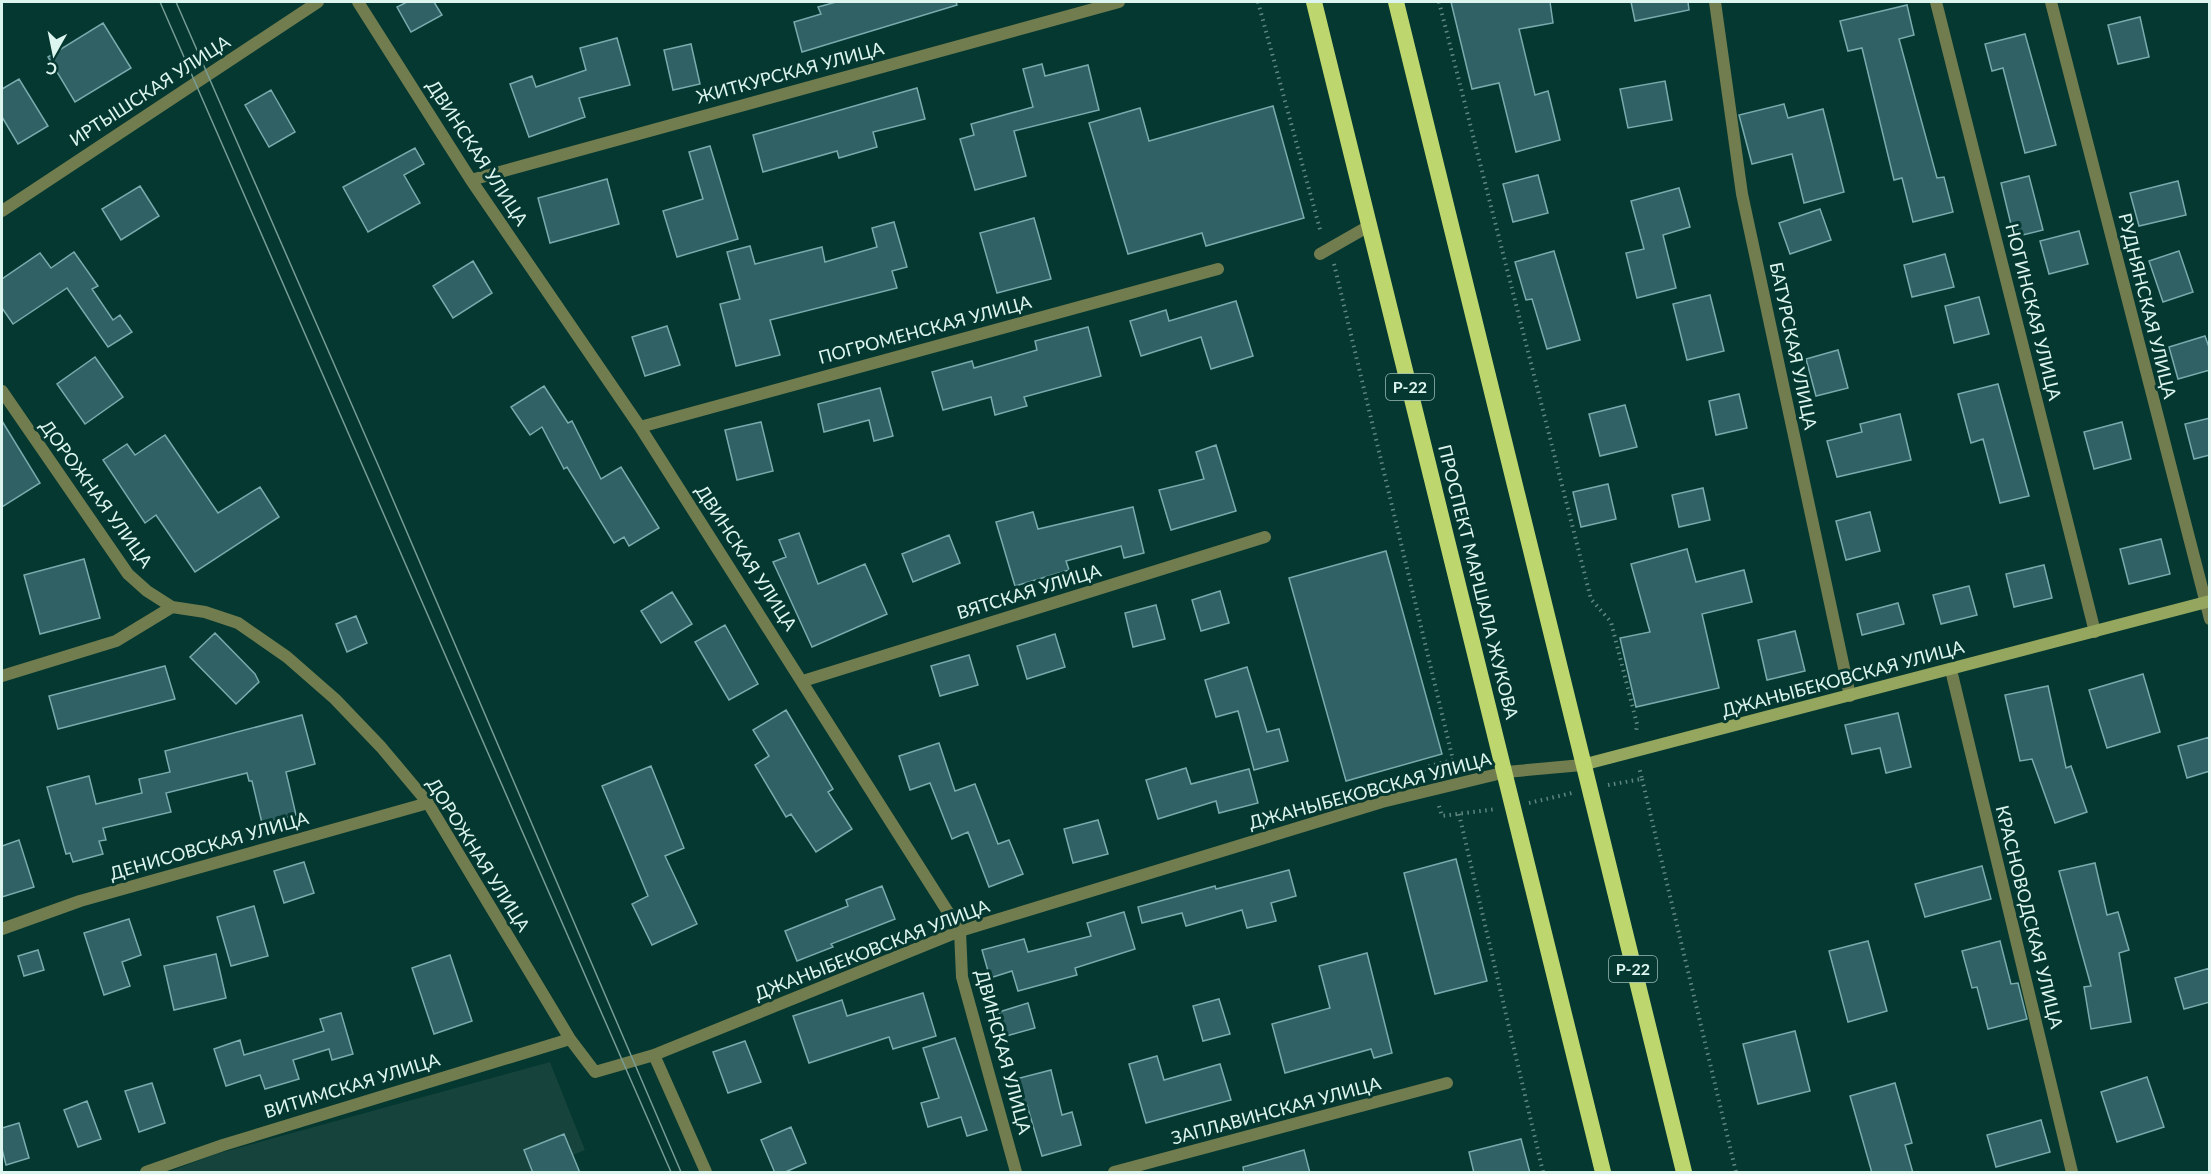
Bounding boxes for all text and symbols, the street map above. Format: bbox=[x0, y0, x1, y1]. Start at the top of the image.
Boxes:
north arrow bbox=[24, 24, 84, 84]
street label: ИРТЫШСКАЯ УЛИЦА bbox=[65, 30, 234, 150]
street label: ЖИТКУРСКАЯ УЛИЦА bbox=[694, 36, 887, 108]
text: С bbox=[44, 59, 58, 80]
street label: ДВИНСКАЯ УЛИЦА bbox=[423, 75, 534, 230]
street label: РУДНЯНСКАЯ УЛИЦА bbox=[2114, 211, 2182, 402]
street label: НОГИНСКАЯ УЛИЦА bbox=[2001, 221, 2067, 403]
street label: БАТУРСКАЯ УЛИЦА bbox=[1765, 260, 1823, 432]
street label: ПОГРОМЕНСКАЯ УЛИЦА bbox=[816, 290, 1034, 368]
road number: Р-22 bbox=[1386, 374, 1434, 400]
street label: ДОРОЖНАЯ УЛИЦА bbox=[36, 415, 158, 572]
street label: ПРОСПЕКТ МАРШАЛА ЖУКОВА bbox=[1434, 442, 1524, 722]
street label: ДВИНСКАЯ УЛИЦА bbox=[692, 480, 803, 635]
street label: ВЯТСКАЯ УЛИЦА bbox=[954, 558, 1104, 623]
street label: ДЖАНЫБЕКОВСКАЯ УЛИЦА bbox=[1719, 635, 1967, 721]
street label: ДЖАНЫБЕКОВСКАЯ УЛИЦА bbox=[1246, 747, 1494, 833]
street label: ДОРОЖНАЯ УЛИЦА bbox=[423, 773, 536, 936]
street label: КРАСНОВОДСКАЯ УЛИЦА bbox=[1992, 803, 2069, 1032]
street label: ДЕНИСОВСКАЯ УЛИЦА bbox=[107, 806, 312, 884]
street label: ДЖАНЫБЕКОВСКАЯ УЛИЦА bbox=[751, 894, 993, 1004]
road number: Р-22 bbox=[1609, 956, 1657, 982]
street label: ДВИНСКАЯ УЛИЦА bbox=[971, 967, 1037, 1137]
street label: ВИТИМСКАЯ УЛИЦА bbox=[261, 1048, 443, 1122]
street label: ЗАПЛАВИНСКАЯ УЛИЦА bbox=[1169, 1071, 1384, 1149]

